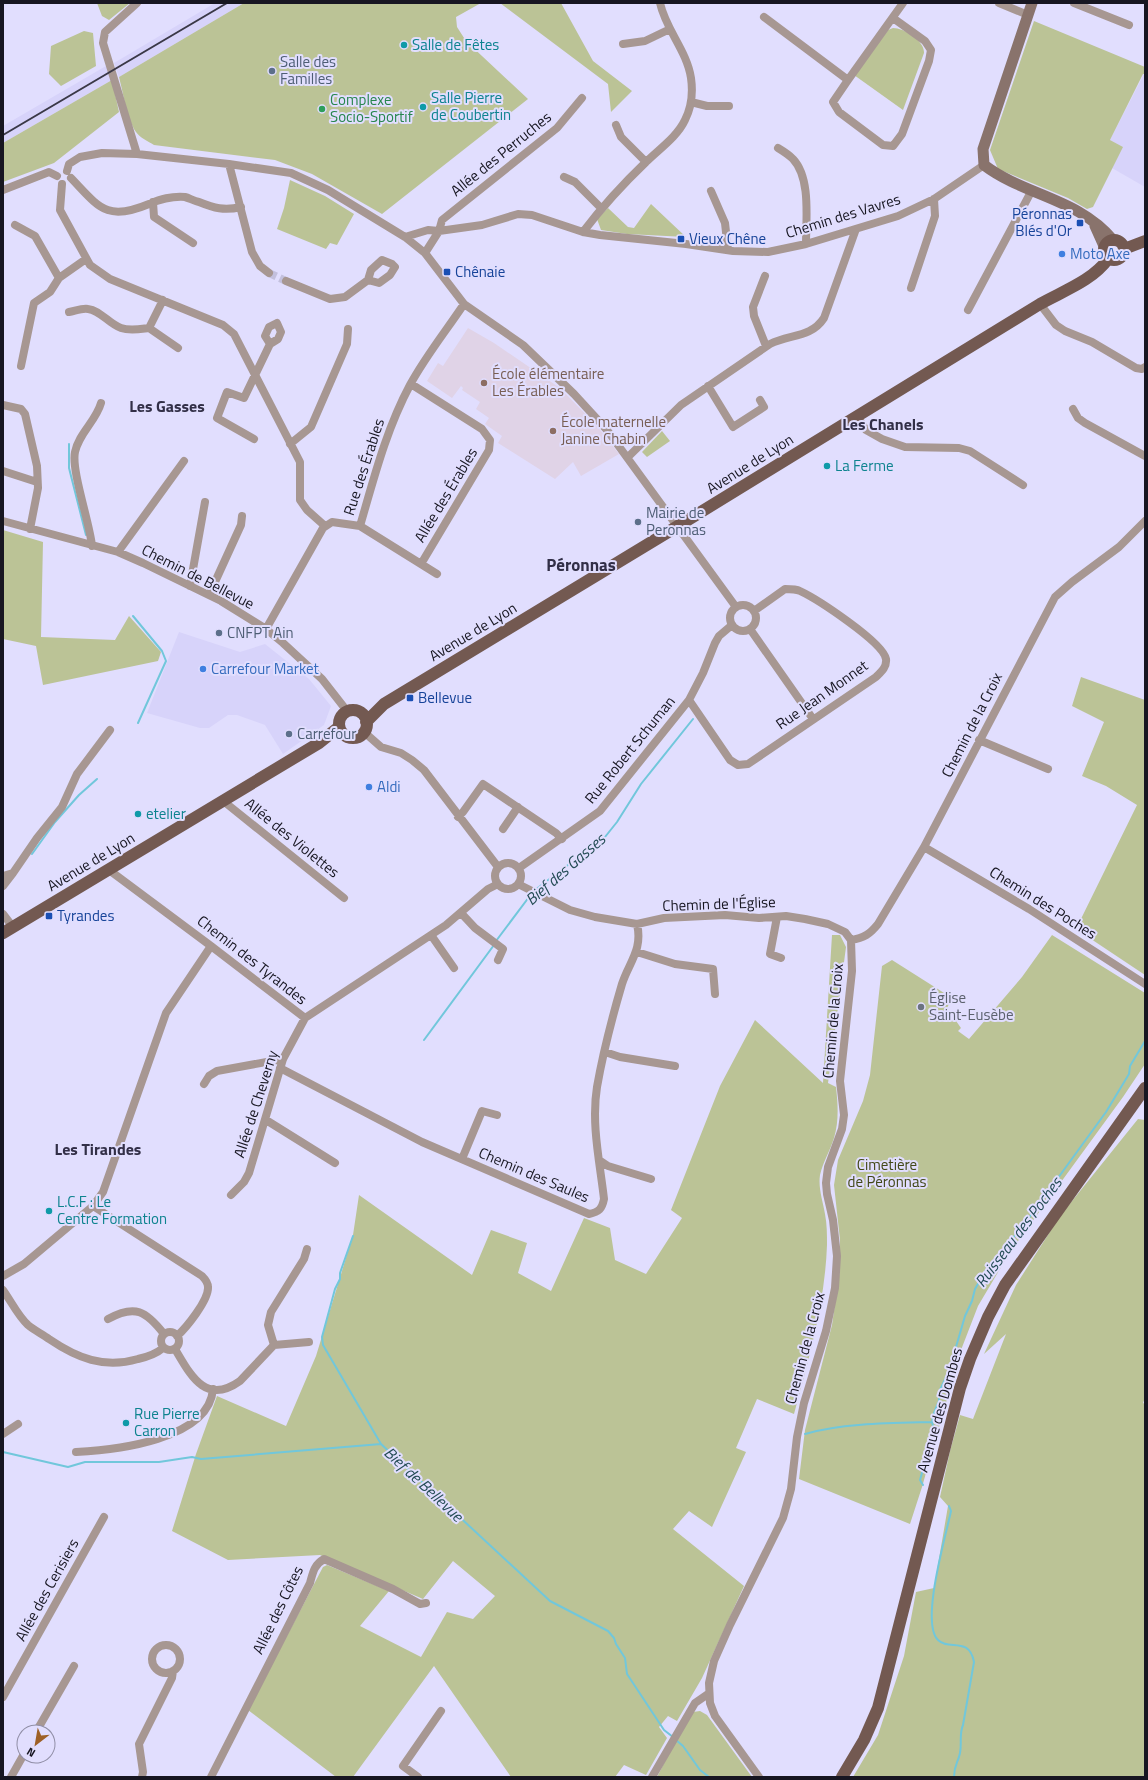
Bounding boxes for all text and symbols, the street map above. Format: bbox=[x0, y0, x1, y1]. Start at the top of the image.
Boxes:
place label: Salle de Fêtes bbox=[412, 33, 499, 56]
marker: Salle de Fêtes bbox=[399, 40, 409, 50]
place label: Salle des Familles bbox=[280, 50, 336, 90]
marker: Salle des Familles bbox=[267, 66, 277, 76]
place label: Salle Pierre de Coubertin bbox=[431, 86, 511, 126]
place label: Complexe Socio-Sportif bbox=[330, 88, 413, 128]
marker: Salle Pierre de Coubertin bbox=[418, 102, 428, 112]
marker: Complexe Socio-Sportif bbox=[317, 104, 327, 114]
street label: Allée des Perruches bbox=[445, 106, 556, 202]
street label: Chemin des Vavres bbox=[782, 187, 903, 244]
place label: Péronnas Blés d'Or bbox=[1012, 202, 1072, 242]
marker: Péronnas Blés d'Or bbox=[1075, 218, 1085, 228]
place label: Vieux Chêne bbox=[689, 227, 766, 250]
marker: Vieux Chêne bbox=[676, 234, 686, 244]
place label: Moto Axe bbox=[1070, 242, 1130, 265]
marker: Moto Axe bbox=[1057, 249, 1067, 259]
place label: Chênaie bbox=[455, 260, 505, 283]
marker: Chênaie bbox=[442, 267, 452, 277]
place label: École élémentaire Les Érables bbox=[492, 362, 604, 402]
marker: École élémentaire Les Érables bbox=[479, 378, 489, 388]
district label: Les Gasses bbox=[129, 394, 205, 418]
place label: École maternelle Janine Chabin bbox=[561, 410, 666, 450]
district label: Les Chanels bbox=[842, 412, 924, 436]
street label: Rue des Érables bbox=[337, 415, 390, 518]
marker: École maternelle Janine Chabin bbox=[548, 426, 558, 436]
street label: Avenue de Lyon bbox=[702, 428, 798, 499]
street label: Allée des Érables bbox=[408, 443, 483, 547]
place label: La Ferme bbox=[835, 454, 894, 477]
marker: La Ferme bbox=[822, 461, 832, 471]
place label: Mairie de Peronnas bbox=[646, 501, 706, 541]
marker: Mairie de Peronnas bbox=[633, 517, 643, 527]
street label: Chemin de Bellevue bbox=[138, 538, 259, 615]
district label: Péronnas bbox=[546, 552, 616, 578]
street label: Avenue de Lyon bbox=[425, 596, 521, 667]
place label: CNFPT Ain bbox=[227, 621, 294, 644]
marker: CNFPT Ain bbox=[214, 628, 224, 638]
street label: Rue Jean Monnet bbox=[771, 654, 873, 735]
place label: Carrefour Market bbox=[211, 657, 320, 680]
marker: Carrefour Market bbox=[198, 664, 208, 674]
street label: Chemin de la Croix bbox=[935, 668, 1008, 781]
place label: Bellevue bbox=[418, 686, 472, 709]
street label: Rue Robert Schuman bbox=[579, 691, 680, 809]
marker: Bellevue bbox=[405, 693, 415, 703]
place label: Carrefour bbox=[297, 722, 356, 745]
marker: Carrefour bbox=[284, 729, 294, 739]
place label: Aldi bbox=[377, 775, 401, 798]
marker: Aldi bbox=[364, 782, 374, 792]
street label: Allée des Violettes bbox=[240, 792, 345, 883]
place label: etelier bbox=[146, 802, 186, 825]
marker: etelier bbox=[133, 809, 143, 819]
street label: Avenue de Lyon bbox=[43, 826, 139, 897]
water label: Bief des Gasses bbox=[520, 827, 611, 911]
street label: Chemin des Poches bbox=[985, 860, 1101, 945]
street label: Chemin de l'Église bbox=[662, 890, 776, 917]
place label: Tyrandes bbox=[57, 904, 114, 927]
street label: Chemin des Tyrandes bbox=[192, 909, 312, 1010]
marker: Tyrandes bbox=[44, 911, 54, 921]
street label: Chemin de la Croix bbox=[816, 962, 849, 1079]
place label: Église Saint-Eusèbe bbox=[929, 986, 1014, 1026]
marker: Église Saint-Eusèbe bbox=[916, 1002, 926, 1012]
street label: Allée de Cheverny bbox=[227, 1047, 284, 1161]
district label: Les Tirandes bbox=[55, 1137, 141, 1161]
street label: Chemin des Saules bbox=[475, 1141, 593, 1208]
park label: Cimetière de Péronnas bbox=[848, 1153, 926, 1193]
water label: Ruisseau des Poches bbox=[969, 1171, 1068, 1292]
place label: L.C.F : Le Centre Formation bbox=[57, 1190, 167, 1230]
marker: L.C.F : Le Centre Formation bbox=[44, 1206, 54, 1216]
street label: Chemin de la Croix bbox=[779, 1289, 831, 1406]
street label: Avenue des Dombes bbox=[911, 1345, 968, 1475]
place label: Rue Pierre Carron bbox=[134, 1402, 200, 1442]
marker: Rue Pierre Carron bbox=[121, 1418, 131, 1428]
water label: Bief de Bellevue bbox=[379, 1441, 470, 1528]
street label: Allée des Cerisiers bbox=[9, 1534, 84, 1645]
street label: Allée des Côtes bbox=[246, 1562, 309, 1658]
north arrow bbox=[16, 1724, 56, 1764]
text: N bbox=[23, 1744, 38, 1761]

